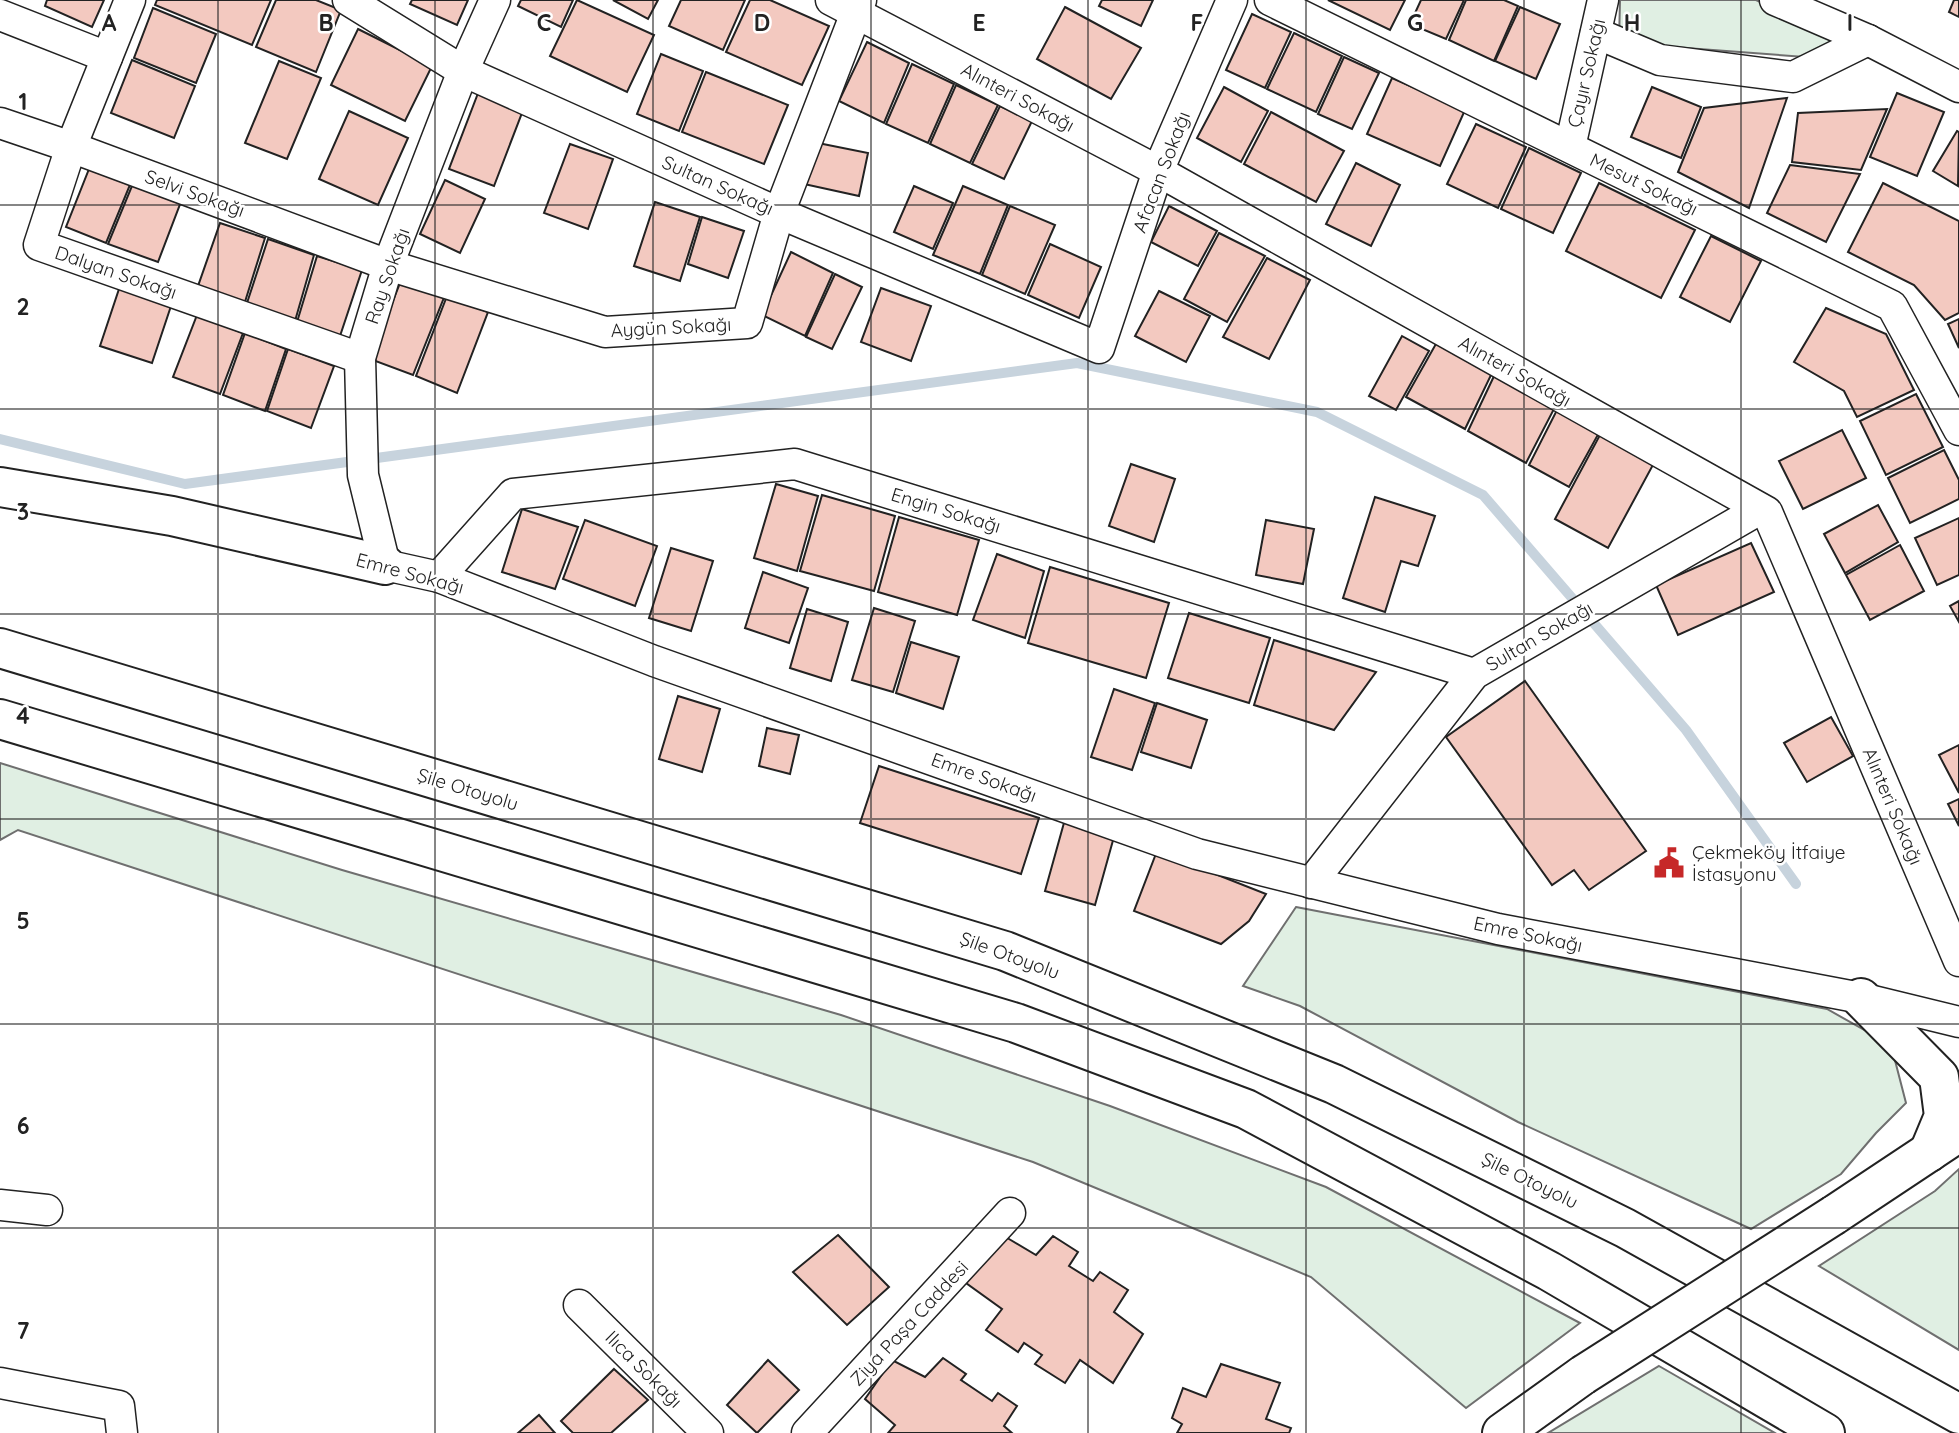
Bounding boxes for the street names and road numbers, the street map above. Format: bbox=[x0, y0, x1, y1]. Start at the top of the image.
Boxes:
street label: Çayır Sokağı bbox=[1562, 16, 1610, 130]
street label: Alınteri Sokağı bbox=[957, 57, 1079, 137]
street label: Afacan Sokağı bbox=[1127, 108, 1195, 236]
street label: Mesut Sokağı bbox=[1586, 147, 1702, 221]
street label: Sultan Sokağı bbox=[658, 150, 778, 220]
street label: Selvi Sokağı bbox=[142, 164, 248, 222]
street label: Ray Sokağı bbox=[359, 225, 415, 327]
street label: Dalyan Sokağı bbox=[52, 240, 180, 304]
street label: Aygün Sokağı bbox=[610, 312, 732, 342]
street label: Alınteri Sokağı bbox=[1454, 330, 1576, 412]
street label: Engin Sokağı bbox=[888, 482, 1004, 538]
street label: Emre Sokağı bbox=[353, 547, 467, 599]
street label: Sultan Sokağı bbox=[1481, 596, 1597, 676]
street label: Alınteri Sokağı bbox=[1858, 744, 1928, 868]
street label: Emre Sokağı bbox=[928, 747, 1040, 807]
street label: Şile Otoyolu bbox=[415, 762, 521, 816]
street label: Emre Sokağı bbox=[1471, 911, 1585, 957]
street label: Şile Otoyolu bbox=[957, 926, 1063, 984]
street label: Şile Otoyolu bbox=[1478, 1146, 1582, 1214]
street label: Ziya Paşa Caddesi bbox=[845, 1255, 973, 1391]
street label: Ilıca Sokağı bbox=[600, 1325, 688, 1413]

